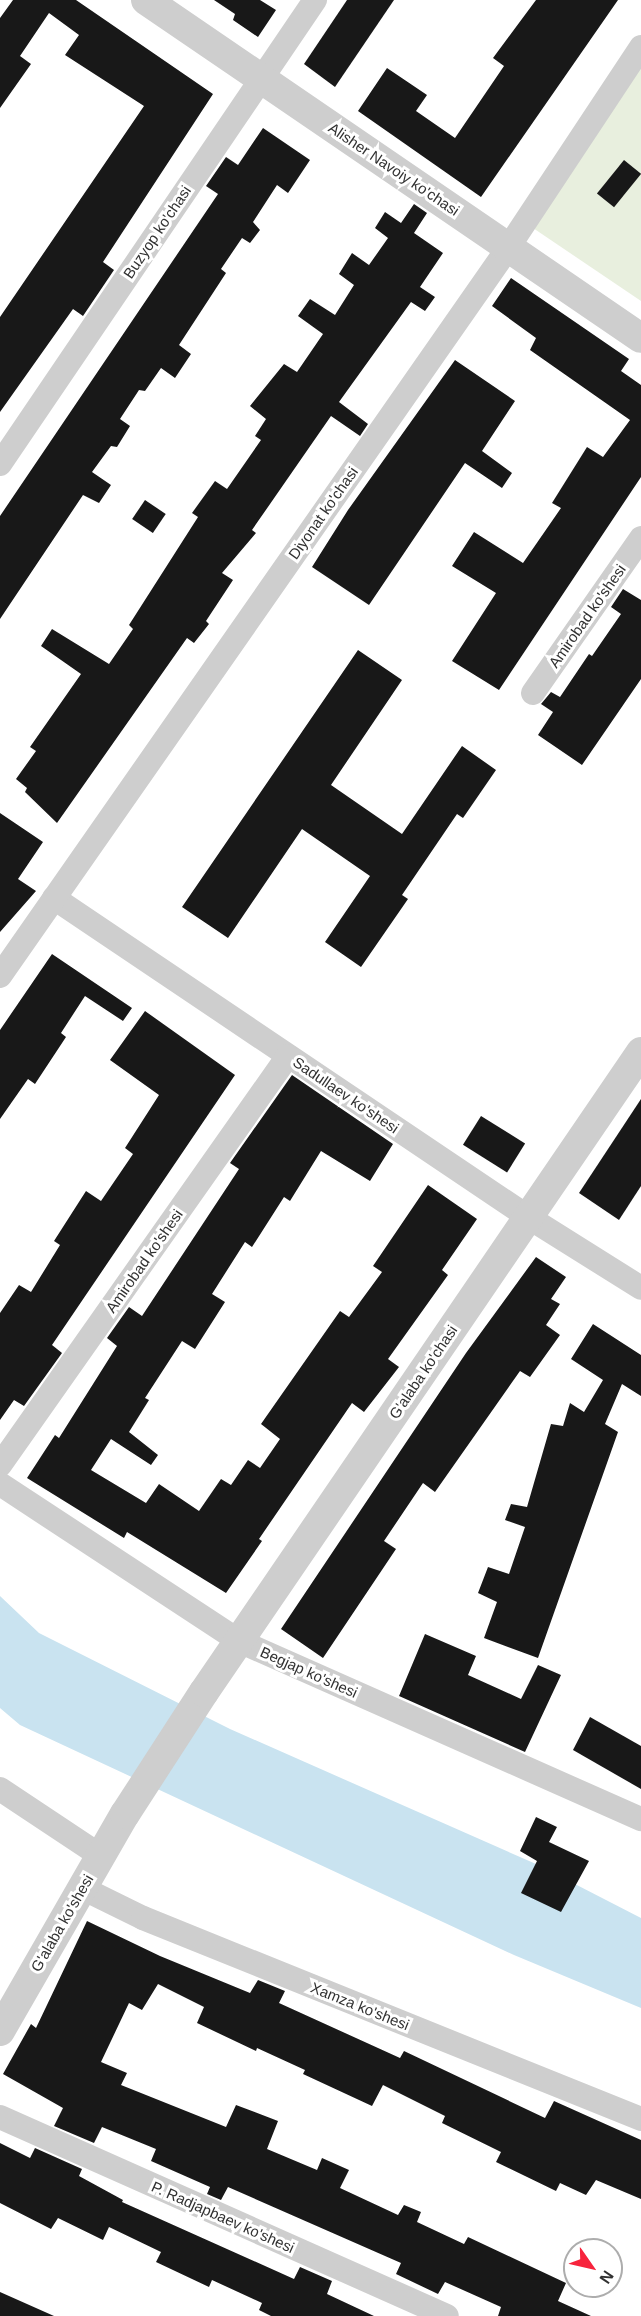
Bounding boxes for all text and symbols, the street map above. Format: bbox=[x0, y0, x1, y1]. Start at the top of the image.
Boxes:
street label: Alisher Navoiy ko'chasi bbox=[325, 119, 463, 219]
street label: Buzyop ko'chasi bbox=[119, 182, 195, 282]
street label: Diyonat ko'chasi bbox=[284, 463, 362, 563]
street label: Amirobad ko'shesi bbox=[545, 561, 629, 671]
street label: Sadullaev ko'shesi bbox=[290, 1053, 402, 1137]
street label: Amirobad ko'shesi bbox=[102, 1206, 186, 1316]
street label: G'alaba ko'chasi bbox=[385, 1322, 461, 1422]
street label: Begjap ko'shesi bbox=[258, 1643, 360, 1701]
street label: G'alaba ko'shesi bbox=[27, 1871, 97, 1975]
street label: Xamza ko'shesi bbox=[308, 1978, 412, 2034]
street label: P. Radjapbaev ko'shesi bbox=[149, 2177, 297, 2257]
north arrow bbox=[563, 2238, 623, 2298]
text: N bbox=[596, 2268, 617, 2287]

